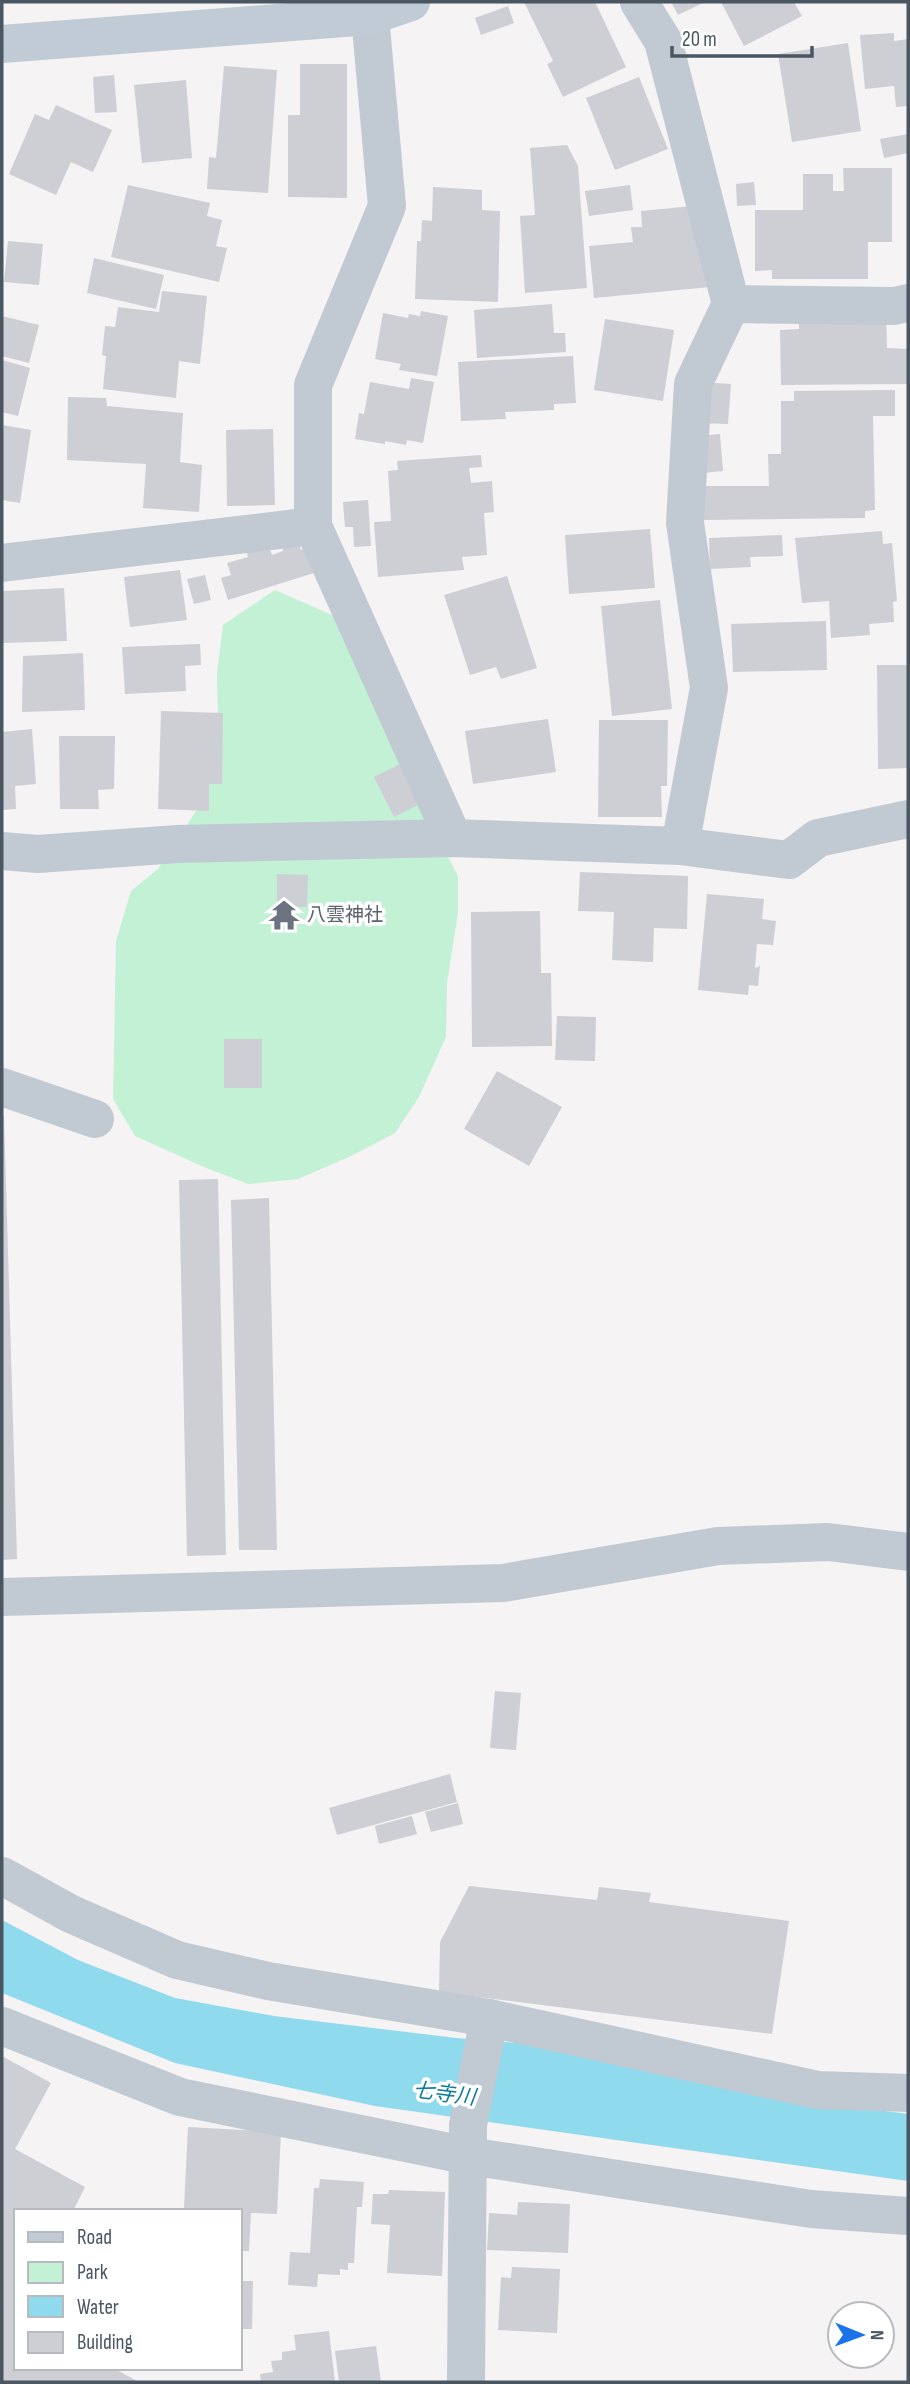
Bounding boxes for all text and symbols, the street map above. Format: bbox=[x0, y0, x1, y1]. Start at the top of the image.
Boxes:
scale bar bbox=[672, 14, 812, 58]
text: 20 m bbox=[682, 27, 717, 52]
temple icon: 八雲神社 bbox=[267, 898, 301, 932]
place label: 八雲神社 bbox=[307, 904, 383, 927]
water label: 七寺川 bbox=[411, 2078, 479, 2110]
legend bbox=[14, 2209, 242, 2370]
text: Road bbox=[77, 2225, 112, 2250]
text: Park bbox=[77, 2260, 108, 2285]
text: Water bbox=[77, 2295, 119, 2320]
north arrow bbox=[826, 2300, 896, 2370]
text: Building bbox=[77, 2330, 133, 2355]
text: N bbox=[865, 2330, 888, 2341]

